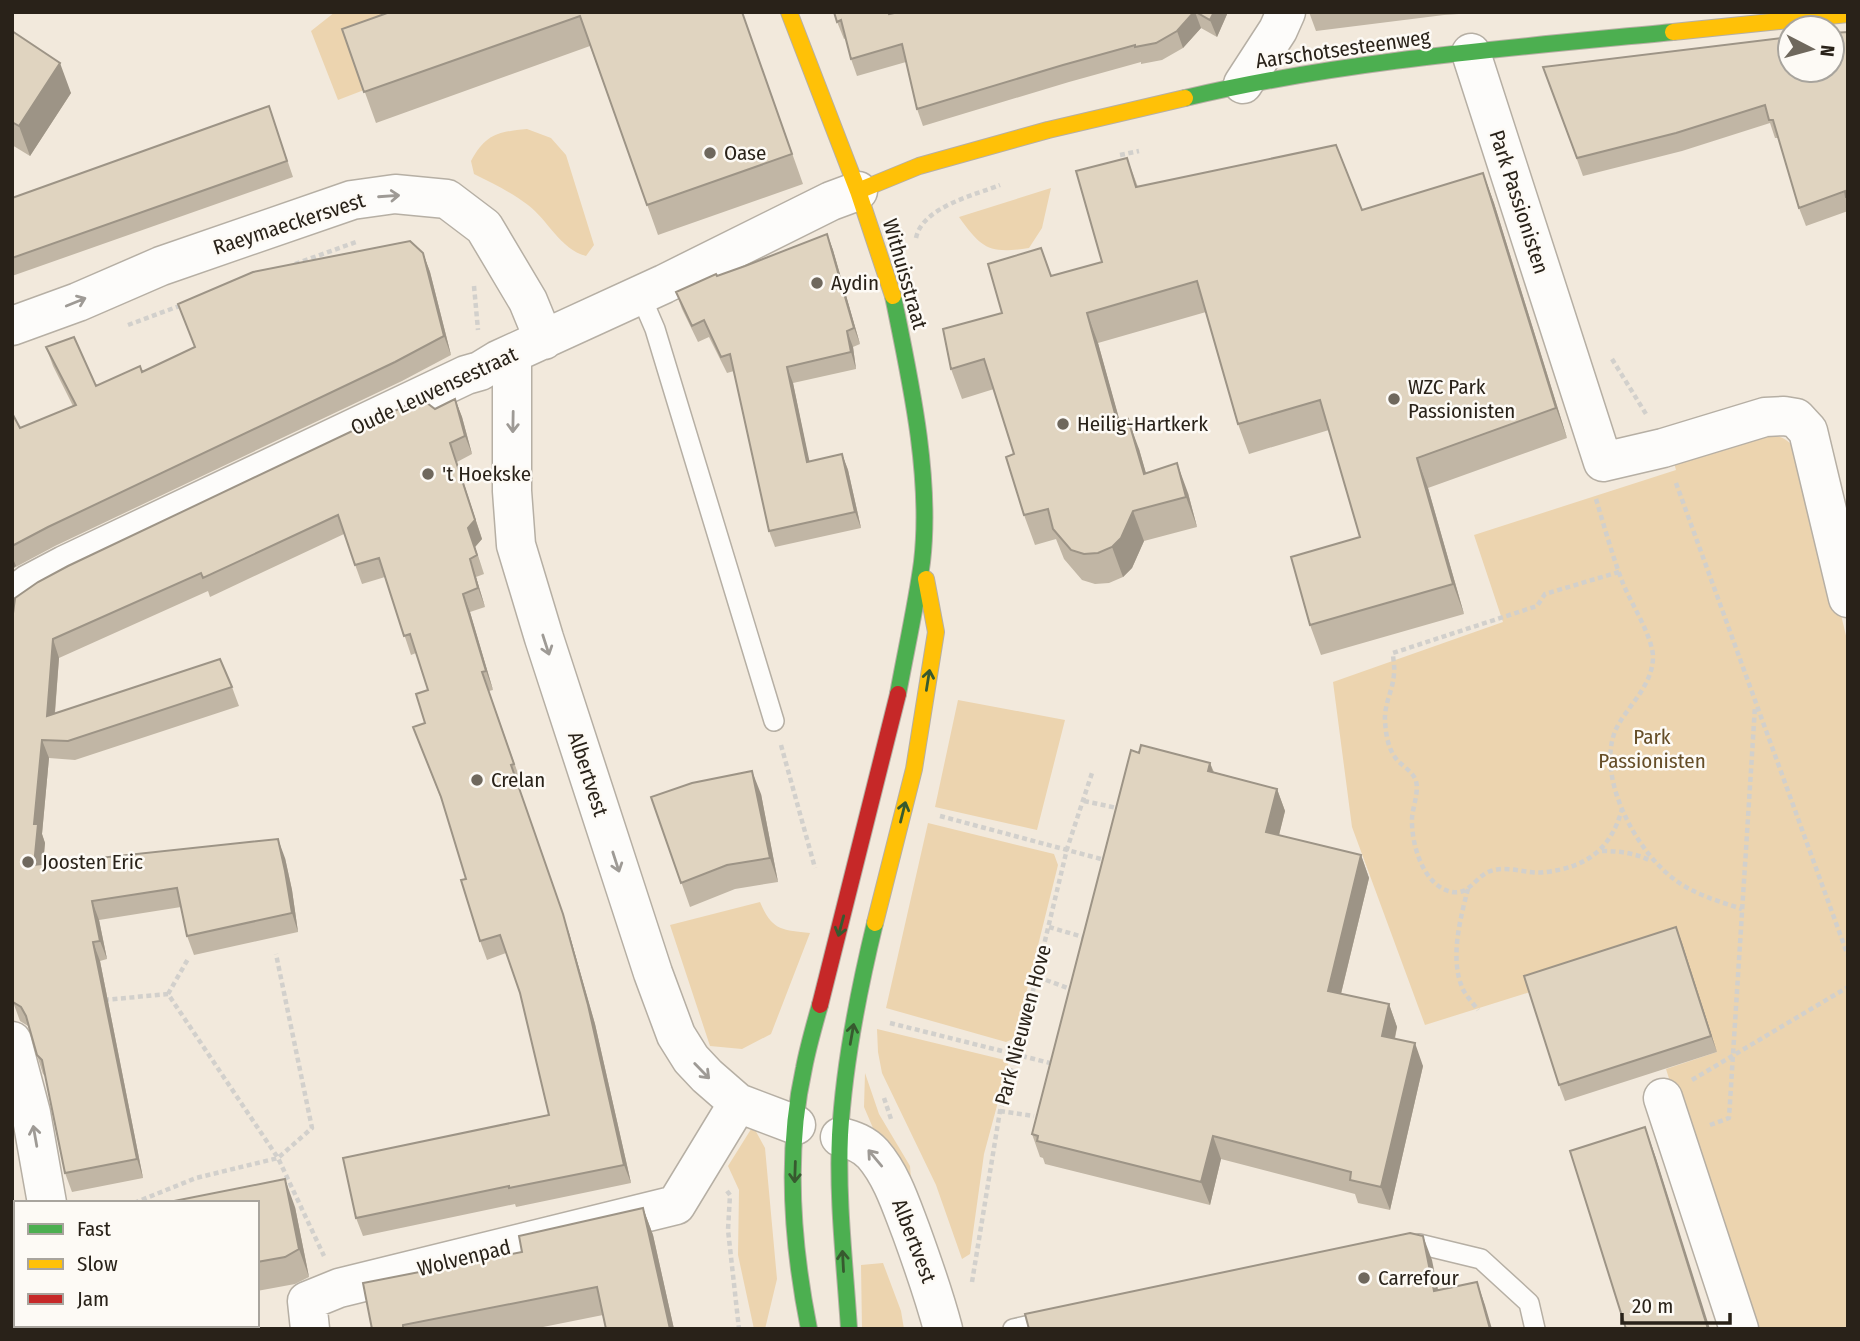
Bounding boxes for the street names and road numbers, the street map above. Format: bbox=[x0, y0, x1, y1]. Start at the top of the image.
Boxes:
street label: Aarschotsesteenweg bbox=[1254, 24, 1432, 74]
street label: Park Passionisten bbox=[1484, 127, 1554, 277]
street label: Raeymaeckersvest bbox=[210, 187, 368, 261]
street label: Withuisstraat bbox=[877, 216, 933, 332]
street label: Oude Leuvensestraat bbox=[347, 341, 522, 441]
street label: Albertvest bbox=[562, 728, 614, 820]
street label: Park Nieuwen Hove bbox=[989, 942, 1057, 1108]
street label: Albertvest bbox=[886, 1195, 942, 1287]
street label: Wolvenpad bbox=[415, 1234, 513, 1282]

